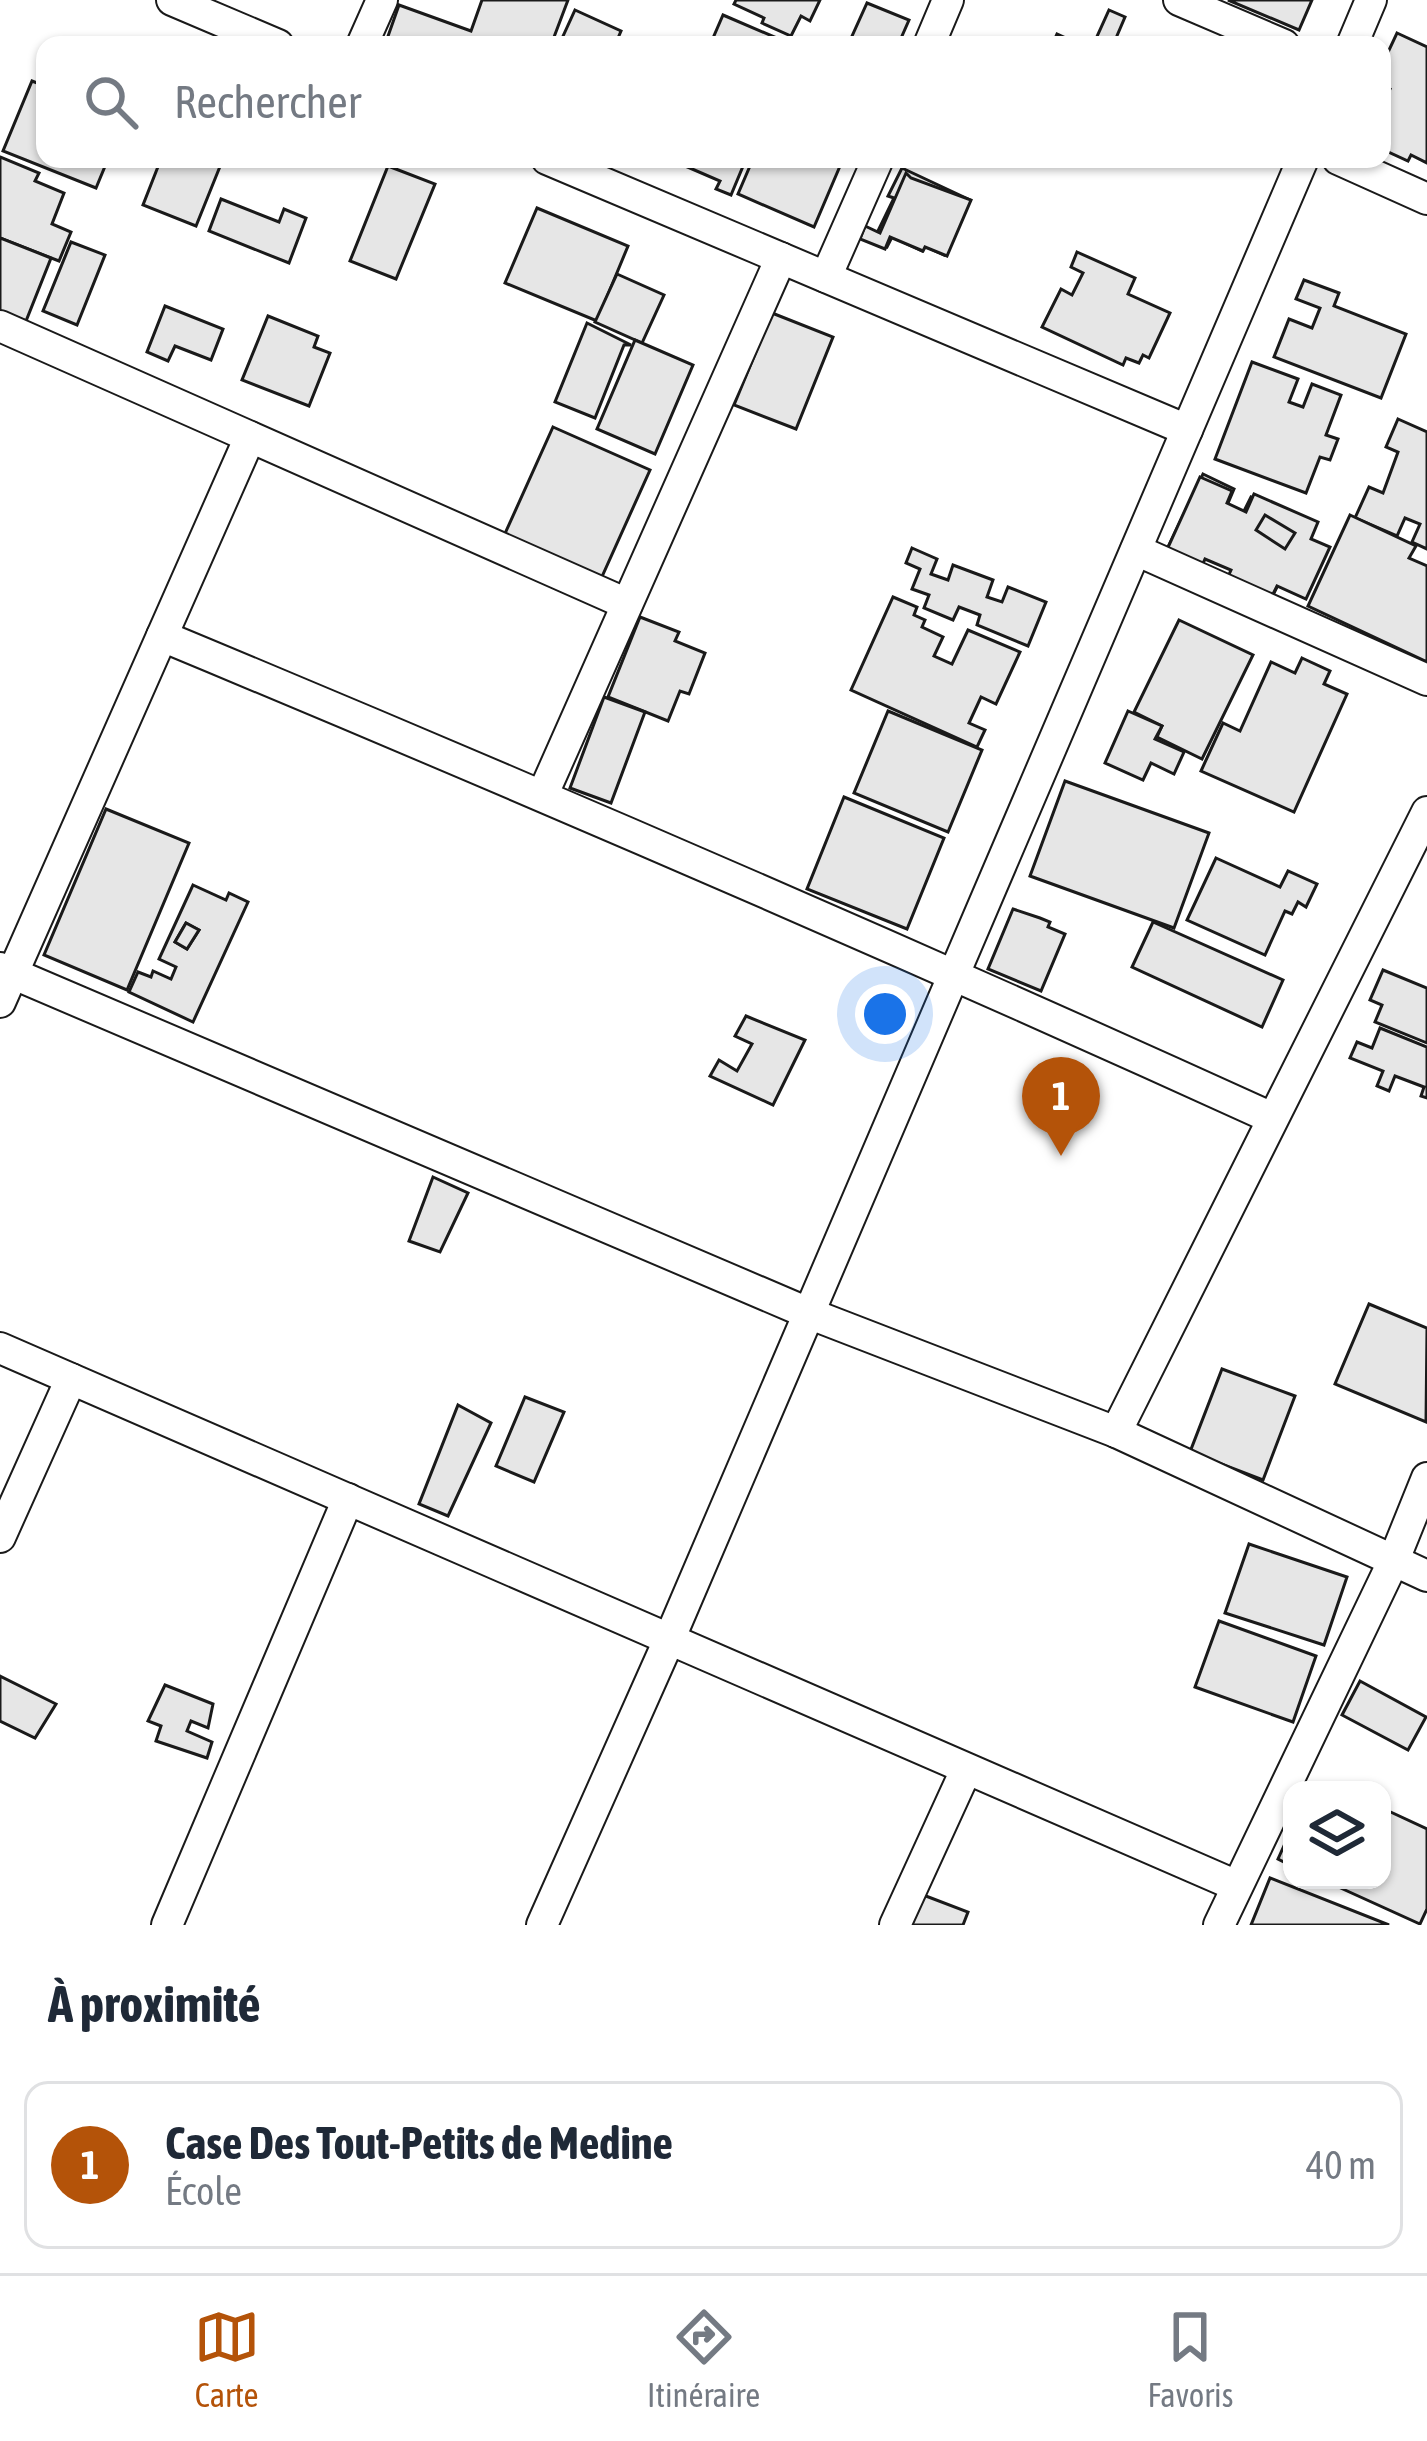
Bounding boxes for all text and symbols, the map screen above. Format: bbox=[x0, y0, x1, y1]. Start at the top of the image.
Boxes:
search box bbox=[36, 36, 1391, 168]
icon: search bbox=[78, 69, 144, 135]
text: Rechercher bbox=[174, 76, 361, 128]
your location bbox=[855, 984, 915, 1044]
pin: 1 bbox=[1022, 1057, 1100, 1156]
map controls bbox=[1283, 1781, 1391, 1889]
button: layers bbox=[1283, 1781, 1391, 1889]
text: À proximité bbox=[48, 1974, 261, 2033]
text: Case Des Tout-Petits de Medine bbox=[165, 2117, 673, 2169]
text: 1 bbox=[81, 2143, 99, 2187]
text: 40 m bbox=[1306, 2143, 1376, 2187]
text: École bbox=[165, 2169, 242, 2213]
tab: Carte bbox=[194, 2304, 260, 2414]
tab: Itinéraire bbox=[647, 2304, 760, 2414]
tab: Favoris bbox=[1148, 2304, 1233, 2414]

